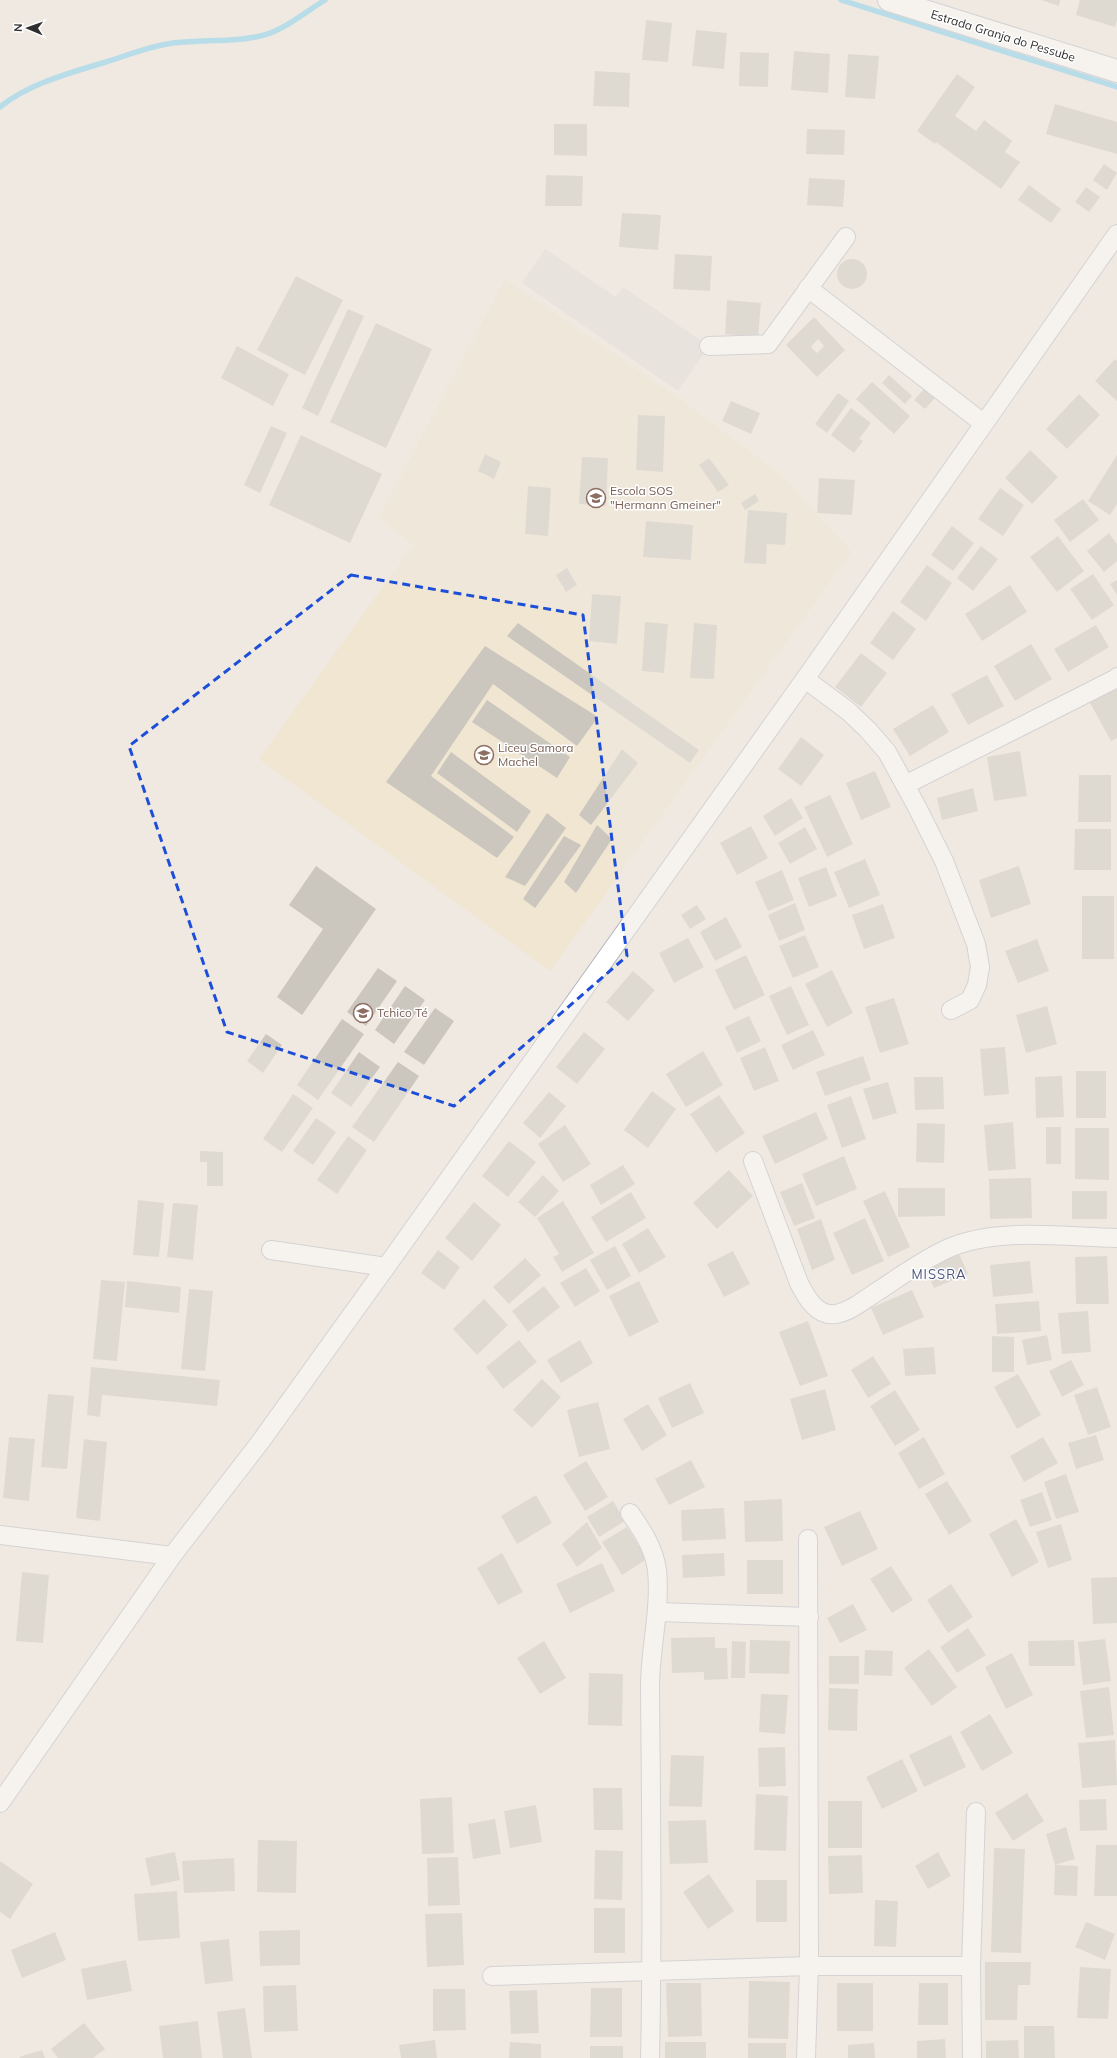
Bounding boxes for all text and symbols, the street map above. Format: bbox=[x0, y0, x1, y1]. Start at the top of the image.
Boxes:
street label: Estrada Granja do Pessube bbox=[929, 6, 1077, 65]
north arrow bbox=[8, 8, 48, 48]
text: N bbox=[11, 23, 25, 32]
place label: Escola SOS "Hermann Gmeiner" bbox=[610, 483, 721, 512]
school or university icon: Escola SOS "Hermann Gmeiner" bbox=[585, 487, 607, 509]
place label: Liceu Samora Machel bbox=[498, 740, 573, 769]
school or university icon: Liceu Samora Machel bbox=[473, 744, 495, 766]
school or university icon: Tchico Té bbox=[352, 1002, 374, 1024]
place label: Tchico Té bbox=[377, 1005, 428, 1020]
district label: MISSRA bbox=[911, 1266, 967, 1282]

